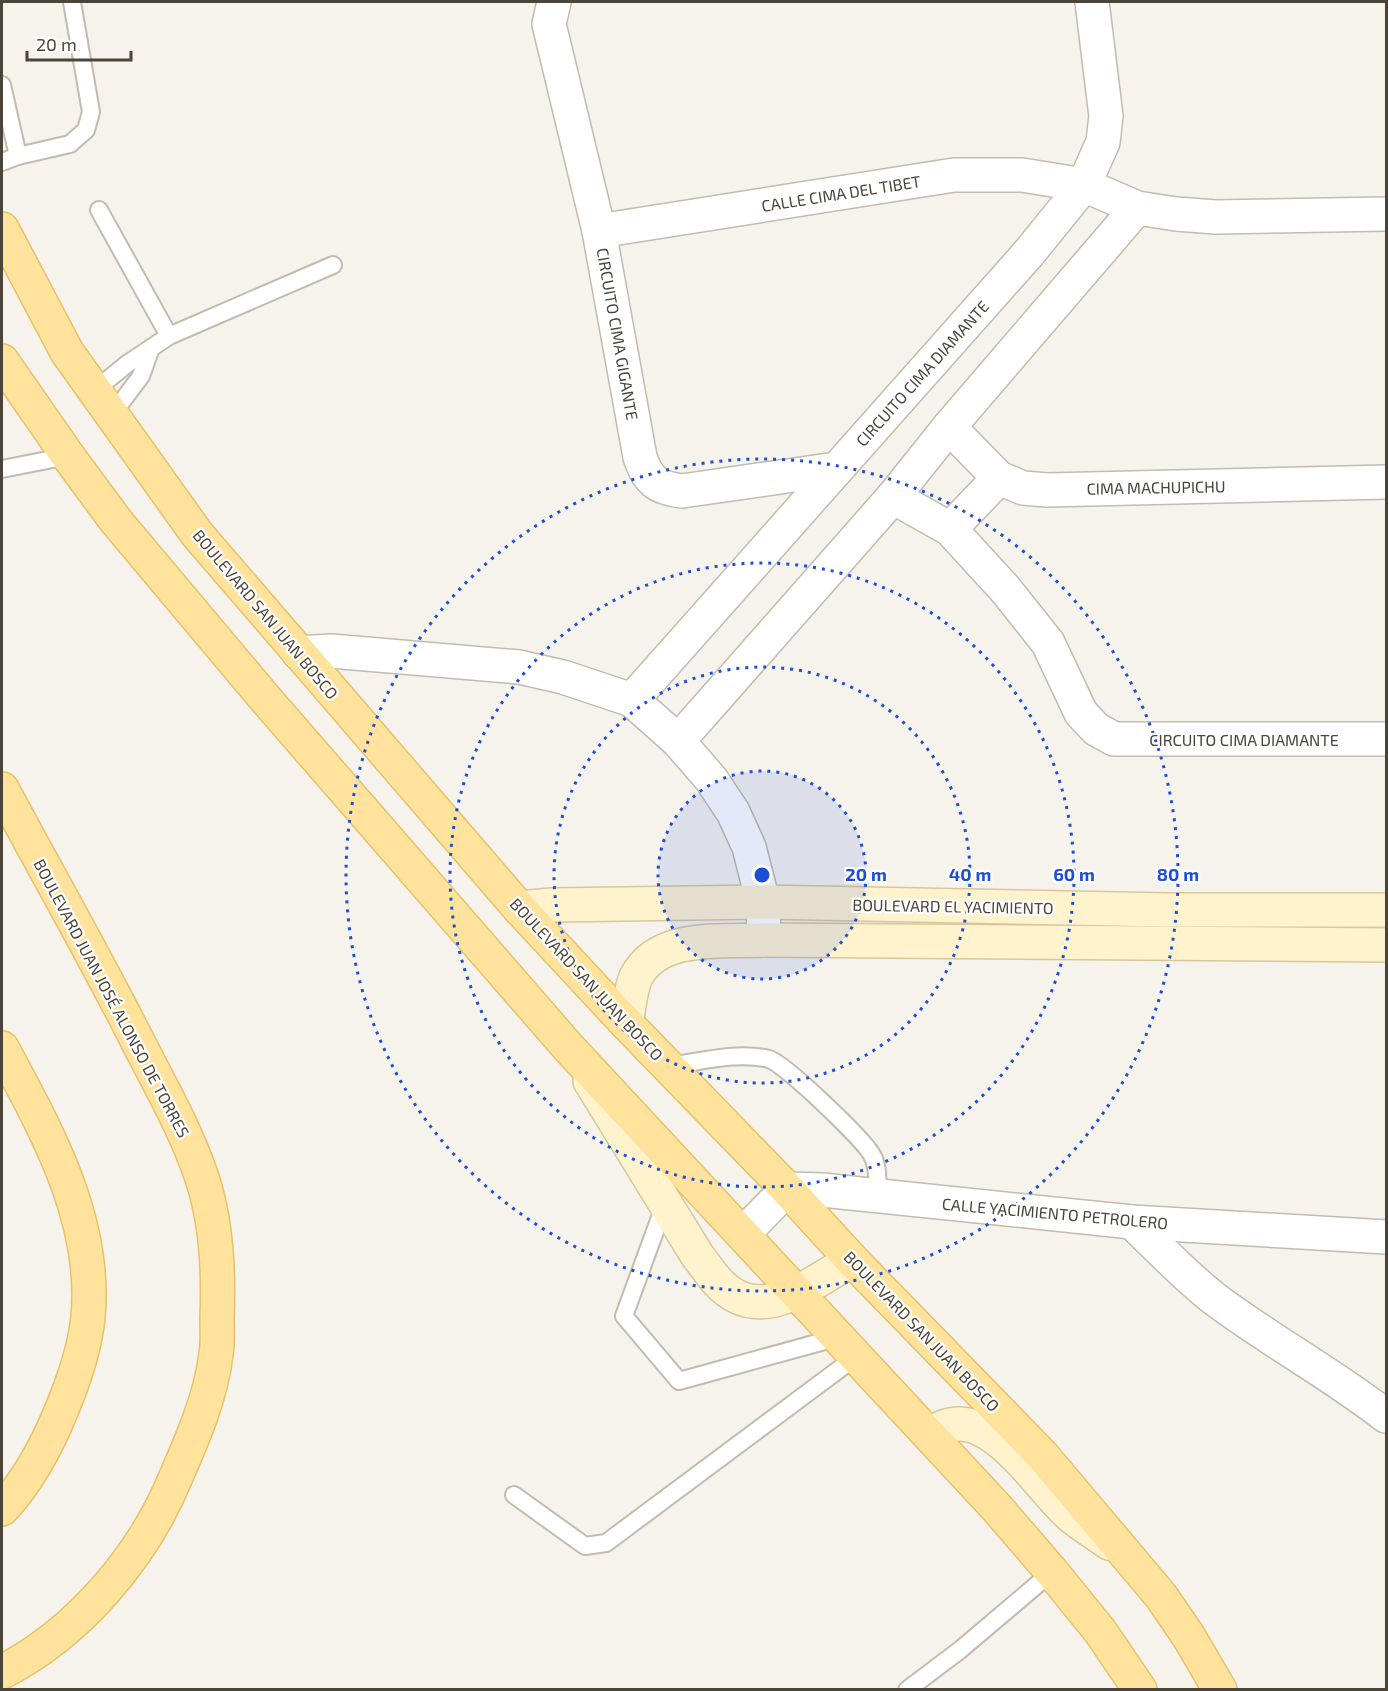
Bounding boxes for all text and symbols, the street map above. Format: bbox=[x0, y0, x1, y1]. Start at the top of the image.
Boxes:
scale bar bbox=[27, 24, 130, 62]
text: 20 m bbox=[36, 33, 77, 55]
street label: CALLE CIMA DEL TIBET bbox=[760, 171, 922, 215]
street label: CIRCUITO CIMA GIGANTE bbox=[593, 246, 643, 422]
street label: CIRCUITO CIMA DIAMANTE bbox=[852, 296, 992, 450]
street label: CIMA MACHUPICHU bbox=[1086, 476, 1226, 498]
street label: BOULEVARD SAN JUAN BOSCO bbox=[190, 525, 342, 703]
street label: CIRCUITO CIMA DIAMANTE bbox=[1149, 730, 1339, 749]
street label: BOULEVARD JUAN JOSÉ ALONSO DE TORRES bbox=[30, 856, 194, 1140]
text: 20 m bbox=[845, 863, 887, 885]
text: 40 m bbox=[949, 863, 991, 885]
text: 60 m bbox=[1053, 863, 1095, 885]
text: 80 m bbox=[1157, 863, 1199, 885]
centre of rings bbox=[752, 865, 772, 885]
street label: BOULEVARD SAN JUAN BOSCO bbox=[507, 894, 667, 1064]
street label: BOULEVARD EL YACIMIENTO bbox=[852, 895, 1054, 917]
street label: CALLE YACIMIENTO PETROLERO bbox=[941, 1194, 1169, 1232]
street label: BOULEVARD SAN JUAN BOSCO bbox=[840, 1247, 1004, 1415]

